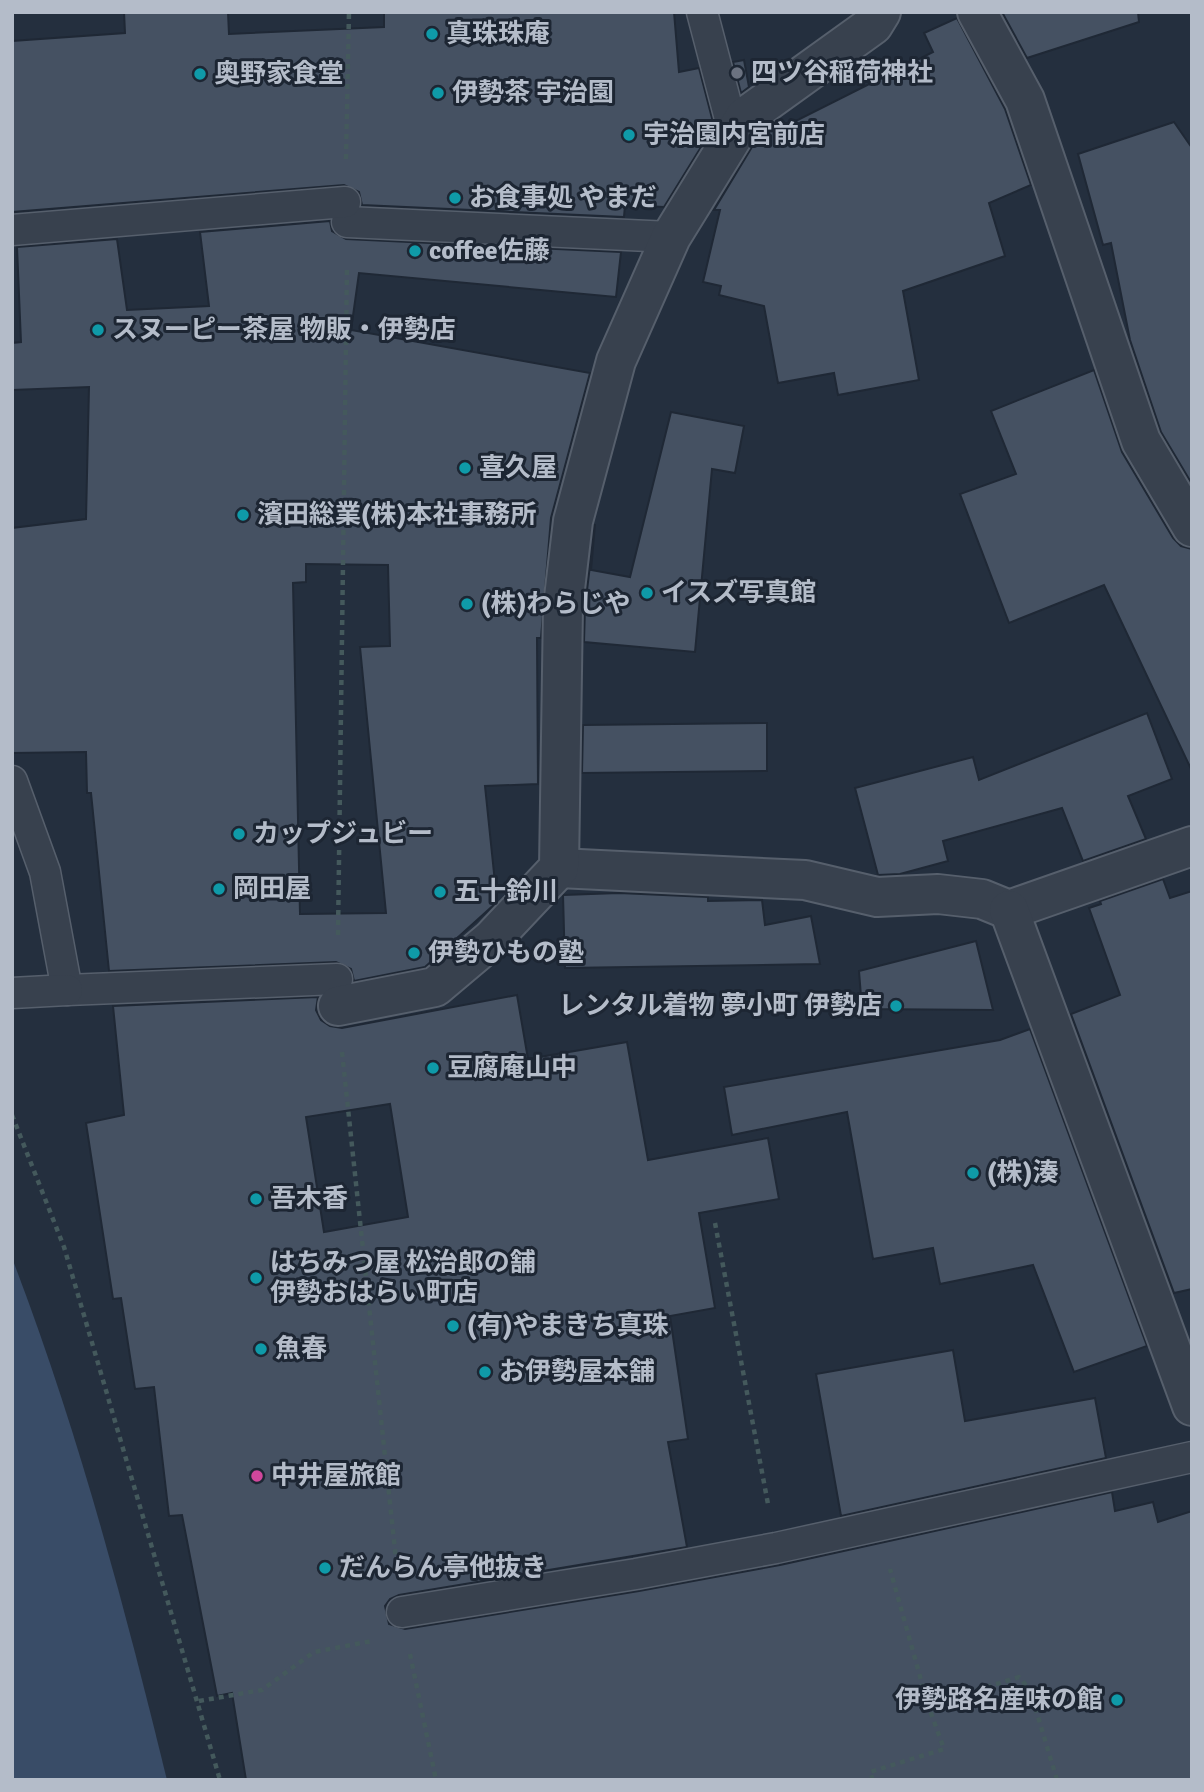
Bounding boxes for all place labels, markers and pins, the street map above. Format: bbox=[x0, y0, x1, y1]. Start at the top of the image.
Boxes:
place label: 真珠珠庵 bbox=[446, 18, 550, 50]
marker: 真珠珠庵 bbox=[424, 26, 440, 42]
place label: 四ツ谷稲荷神社 bbox=[751, 57, 933, 89]
place label: 奥野家食堂 bbox=[214, 58, 344, 90]
marker: 四ツ谷稲荷神社 bbox=[729, 65, 745, 81]
marker: 奥野家食堂 bbox=[192, 66, 208, 82]
place label: 伊勢茶 宇治園 bbox=[452, 77, 614, 109]
marker: 伊勢茶 宇治園 bbox=[430, 85, 446, 101]
place label: 宇治園内宮前店 bbox=[643, 119, 825, 151]
marker: 宇治園内宮前店 bbox=[621, 127, 637, 143]
place label: お食事処 やまだ bbox=[469, 182, 657, 214]
marker: お食事処 やまだ bbox=[447, 190, 463, 206]
place label: coffee佐藤 bbox=[429, 235, 550, 267]
marker: coffee佐藤 bbox=[407, 243, 423, 259]
place label: スヌーピー茶屋 物販・伊勢店 bbox=[112, 314, 456, 346]
marker: スヌーピー茶屋 物販・伊勢店 bbox=[90, 322, 106, 338]
place label: 喜久屋 bbox=[479, 452, 557, 484]
marker: 喜久屋 bbox=[457, 460, 473, 476]
place label: 濱田総業(株)本社事務所 bbox=[257, 499, 537, 531]
marker: 濱田総業(株)本社事務所 bbox=[235, 507, 251, 523]
place label: イスズ写真館 bbox=[661, 577, 816, 609]
marker: イスズ写真館 bbox=[639, 585, 655, 601]
place label: (株)わらじや bbox=[481, 588, 631, 620]
marker: (株)わらじや bbox=[459, 596, 475, 612]
place label: カップジュビー bbox=[253, 818, 433, 850]
marker: カップジュビー bbox=[231, 826, 247, 842]
place label: 岡田屋 bbox=[233, 873, 311, 905]
place label: 五十鈴川 bbox=[454, 876, 558, 908]
marker: 岡田屋 bbox=[211, 881, 227, 897]
marker: 五十鈴川 bbox=[432, 884, 448, 900]
place label: 伊勢ひもの塾 bbox=[428, 937, 584, 969]
marker: 伊勢ひもの塾 bbox=[406, 945, 422, 961]
place label: レンタル着物 夢小町 伊勢店 bbox=[559, 990, 882, 1022]
marker: レンタル着物 夢小町 伊勢店 bbox=[888, 998, 904, 1014]
place label: 豆腐庵山中 bbox=[447, 1052, 577, 1084]
marker: 豆腐庵山中 bbox=[425, 1060, 441, 1076]
place label: (株)湊 bbox=[987, 1157, 1059, 1189]
marker: (株)湊 bbox=[965, 1165, 981, 1181]
place label: 吾木香 bbox=[270, 1183, 348, 1215]
marker: 吾木香 bbox=[248, 1191, 264, 1207]
place label: はちみつ屋 松治郎の舗 伊勢おはらい町店 bbox=[270, 1247, 536, 1309]
marker: はちみつ屋 松治郎の舗 伊勢おはらい町店 bbox=[248, 1270, 264, 1286]
place label: (有)やまきち真珠 bbox=[467, 1310, 669, 1342]
marker: (有)やまきち真珠 bbox=[445, 1318, 461, 1334]
place label: 魚春 bbox=[275, 1333, 327, 1365]
marker: 魚春 bbox=[253, 1341, 269, 1357]
place label: お伊勢屋本舗 bbox=[499, 1356, 655, 1388]
marker: お伊勢屋本舗 bbox=[477, 1364, 493, 1380]
place label: 中井屋旅館 bbox=[271, 1460, 401, 1492]
marker: 中井屋旅館 bbox=[249, 1468, 265, 1484]
place label: だんらん亭他抜き bbox=[339, 1552, 547, 1584]
marker: だんらん亭他抜き bbox=[317, 1560, 333, 1576]
place label: 伊勢路名産味の館 bbox=[895, 1684, 1103, 1716]
marker: 伊勢路名産味の館 bbox=[1109, 1692, 1125, 1708]

